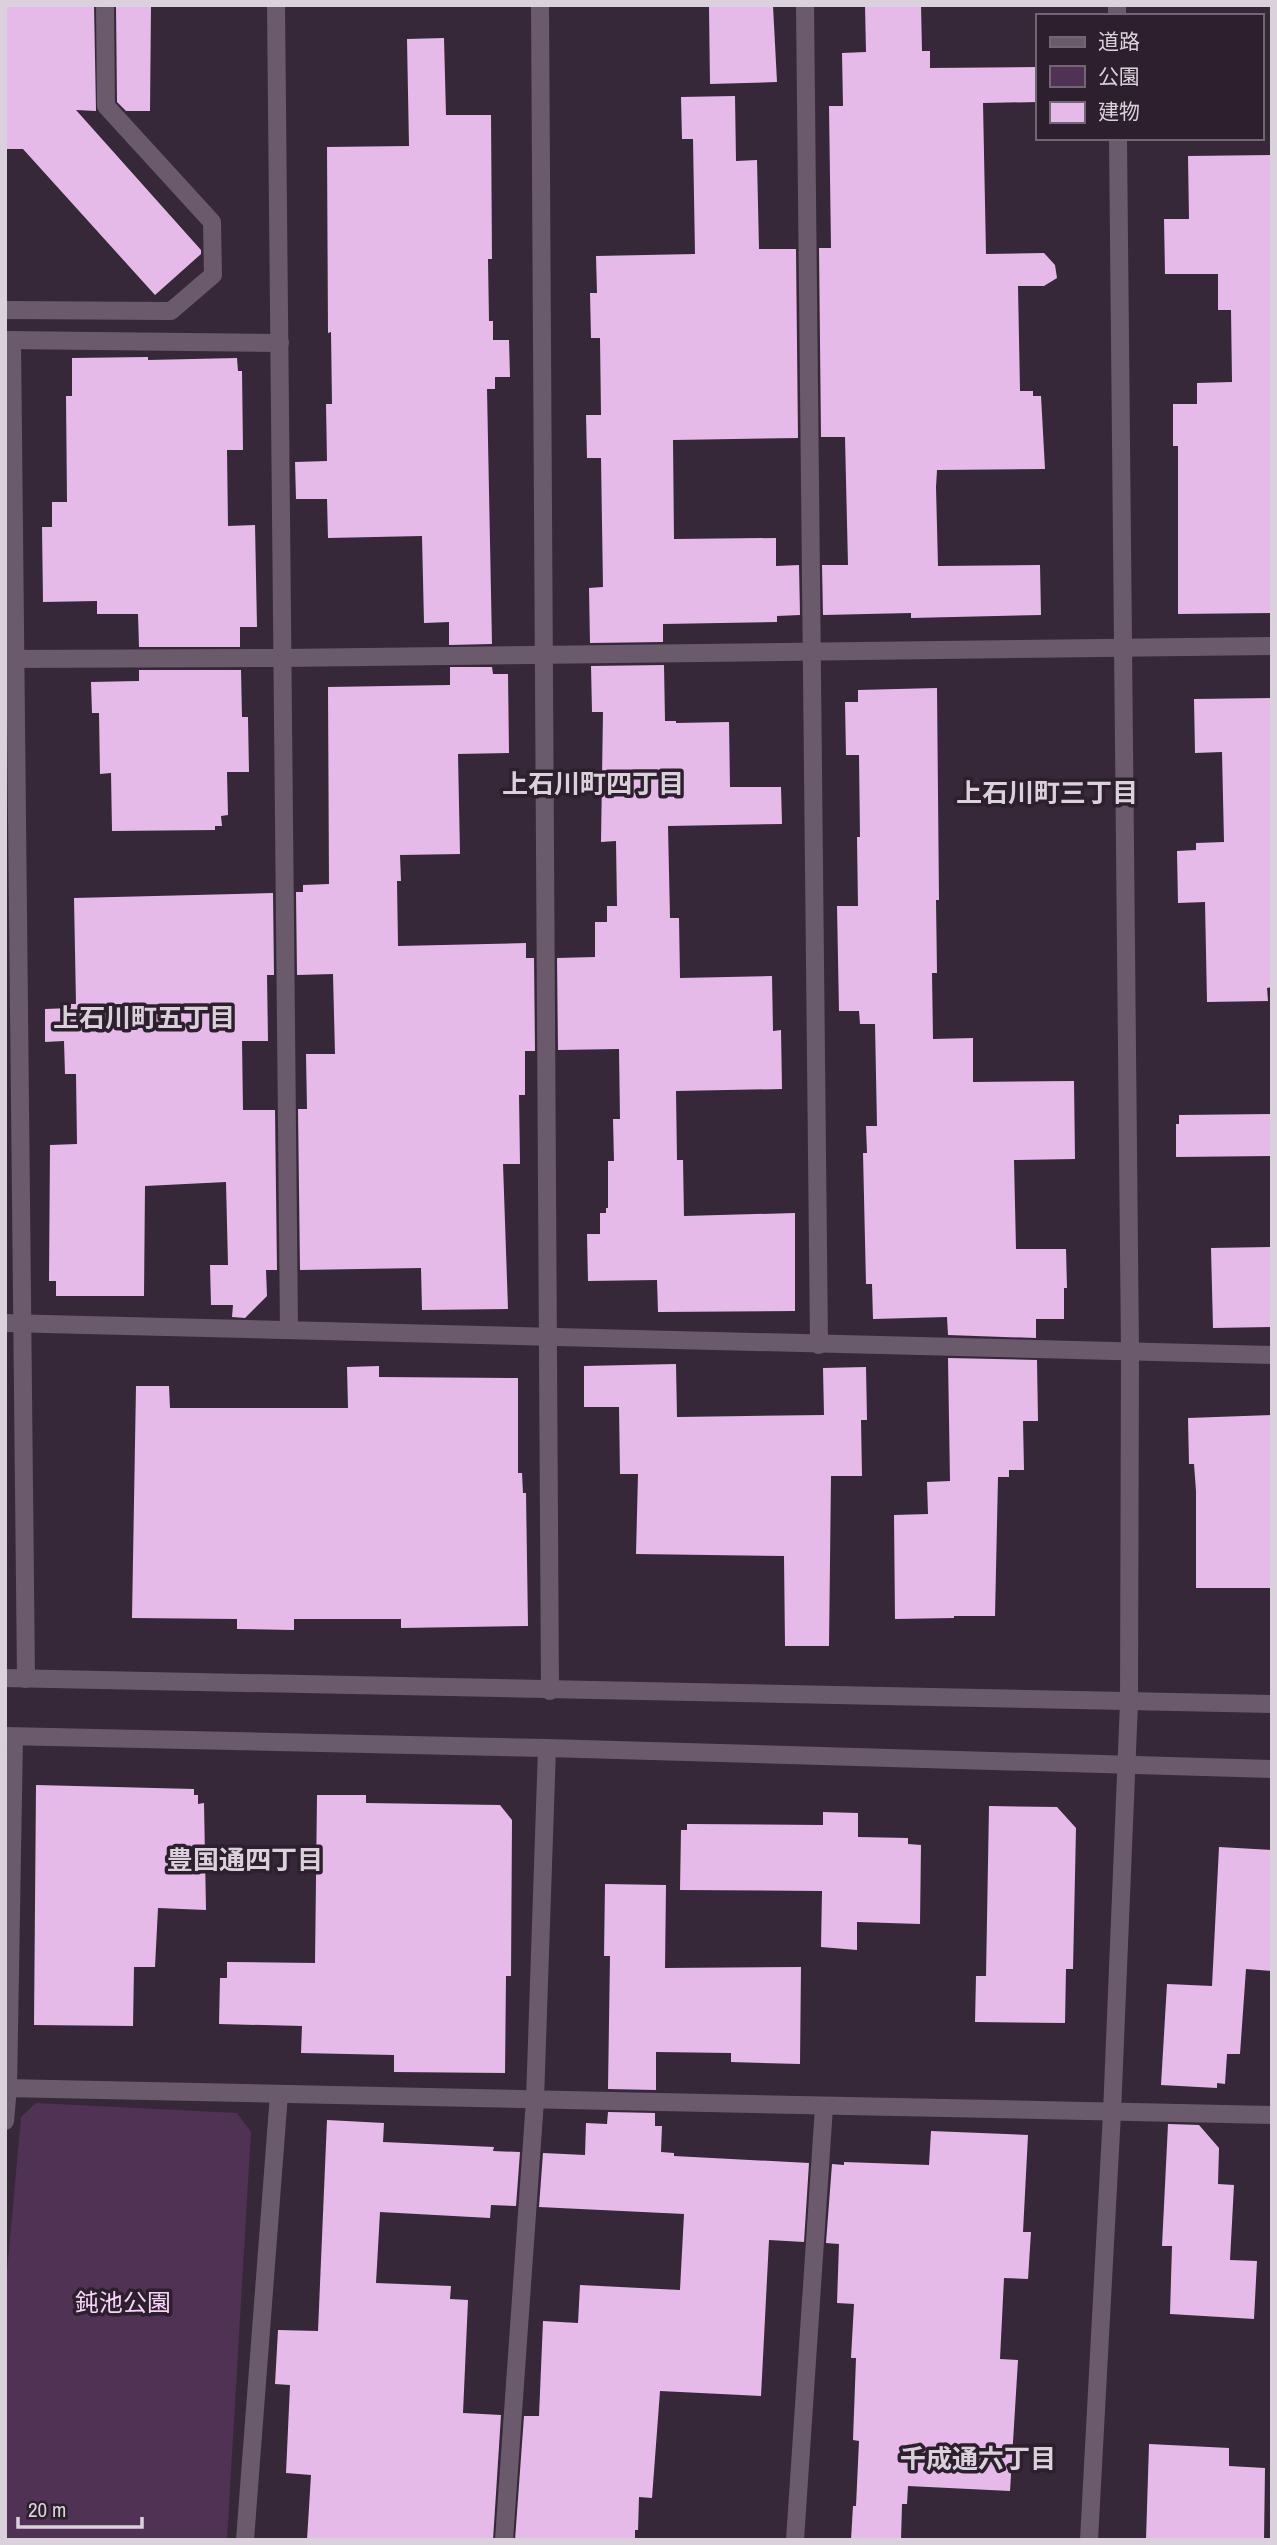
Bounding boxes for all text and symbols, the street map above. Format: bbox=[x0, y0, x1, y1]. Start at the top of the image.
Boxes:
legend bbox=[1036, 14, 1263, 140]
text: 道路 bbox=[1098, 27, 1140, 56]
text: 公園 bbox=[1098, 62, 1140, 91]
text: 建物 bbox=[1098, 97, 1140, 126]
district label: 上石川町四丁目 bbox=[502, 766, 684, 801]
district label: 上石川町三丁目 bbox=[956, 775, 1138, 810]
district label: 上石川町五丁目 bbox=[53, 1000, 235, 1035]
district label: 豊国通四丁目 bbox=[167, 1842, 323, 1877]
park label: 鈍池公園 bbox=[75, 2286, 171, 2318]
district label: 千成通六丁目 bbox=[900, 2441, 1056, 2476]
scale bar bbox=[18, 2486, 142, 2530]
text: 20 m bbox=[28, 2495, 66, 2524]

